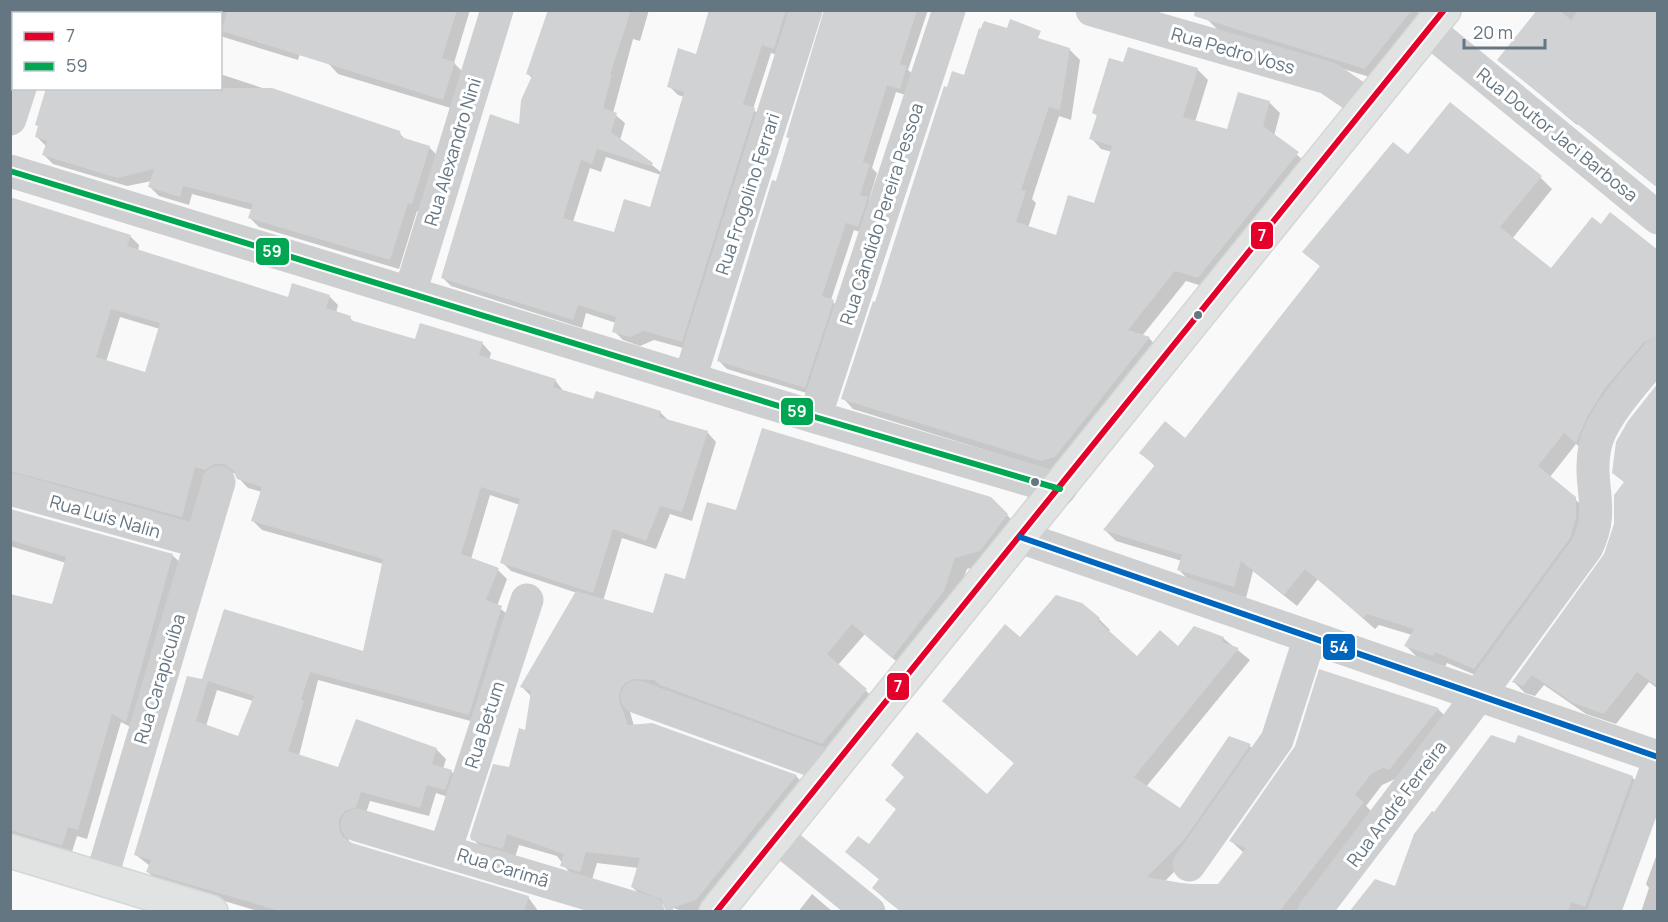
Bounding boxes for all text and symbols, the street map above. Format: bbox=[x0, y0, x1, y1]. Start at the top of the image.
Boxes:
legend bbox=[12, 12, 222, 90]
scale bar bbox=[1464, 12, 1545, 50]
text: 20 m bbox=[1473, 20, 1513, 44]
street label: Rua Pedro Voss bbox=[1169, 21, 1298, 79]
text: 7 bbox=[66, 23, 75, 47]
text: 59 bbox=[66, 53, 88, 77]
street label: Rua Doutor Jaci Barbosa bbox=[1472, 62, 1643, 207]
street label: Rua Alexandro Nini bbox=[418, 75, 486, 229]
street label: Rua Cândido Pereira Pessoa bbox=[834, 100, 928, 328]
street label: Rua Frogolino Ferrari bbox=[710, 110, 785, 278]
line badge: 7 bbox=[1250, 221, 1274, 250]
text: 7 bbox=[1258, 224, 1266, 246]
line badge: 59 bbox=[255, 237, 290, 266]
text: 59 bbox=[262, 240, 282, 262]
unlabelled marker bbox=[1192, 309, 1204, 321]
line badge: 59 bbox=[780, 397, 814, 426]
text: 59 bbox=[787, 400, 807, 422]
unlabelled marker bbox=[1029, 476, 1041, 488]
street label: Rua Luís Nalin bbox=[47, 489, 163, 543]
street label: Rua Carapicuíba bbox=[128, 611, 190, 747]
line badge: 54 bbox=[1322, 633, 1356, 661]
text: 54 bbox=[1329, 636, 1349, 658]
line badge: 7 bbox=[886, 672, 910, 701]
text: 7 bbox=[894, 675, 902, 697]
street label: Rua Betum bbox=[459, 678, 509, 771]
street label: Rua André Ferreira bbox=[1341, 736, 1451, 871]
street label: Rua Carimã bbox=[455, 842, 552, 892]

